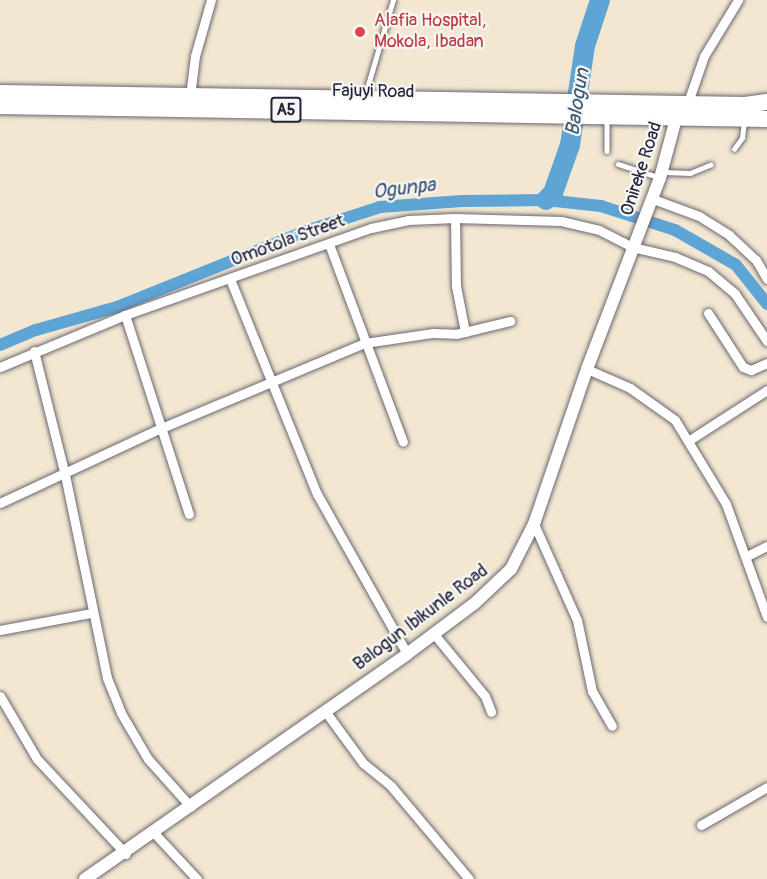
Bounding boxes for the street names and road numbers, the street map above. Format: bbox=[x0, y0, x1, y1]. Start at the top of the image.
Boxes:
street label: Fajuyi Road bbox=[331, 80, 415, 104]
road number: A5 bbox=[270, 97, 302, 123]
street label: Onireke Road bbox=[617, 119, 667, 219]
street label: Omotola Street bbox=[228, 210, 348, 272]
street label: Balogun Ibikunle Road bbox=[349, 560, 493, 676]

